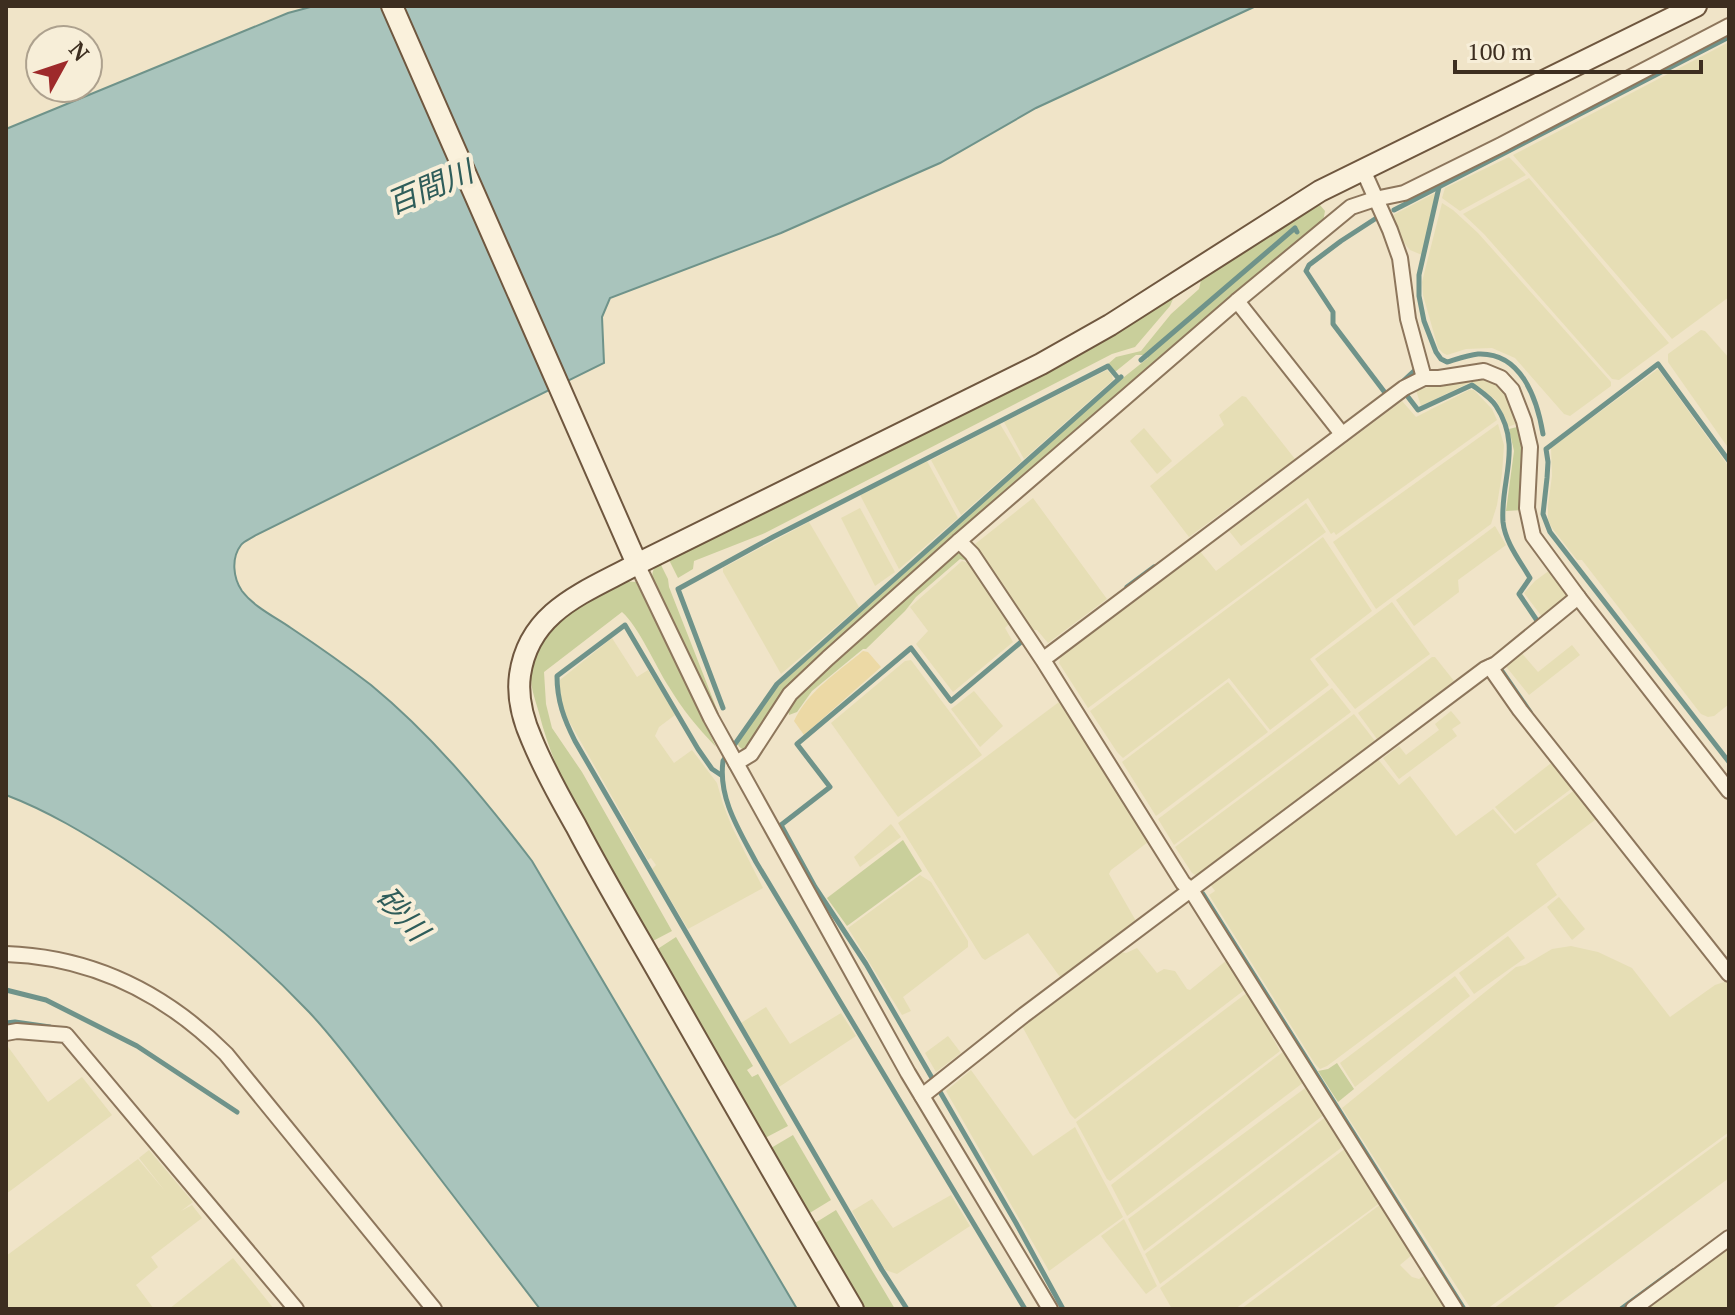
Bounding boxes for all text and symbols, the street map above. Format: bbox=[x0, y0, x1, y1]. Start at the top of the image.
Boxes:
north arrow bbox=[24, 24, 104, 104]
scale bar bbox=[1455, 24, 1701, 74]
text: N bbox=[63, 35, 96, 67]
text: 100 m bbox=[1467, 35, 1532, 67]
water label: 百間川 bbox=[380, 150, 482, 223]
water label: 砂川 bbox=[368, 878, 440, 951]

